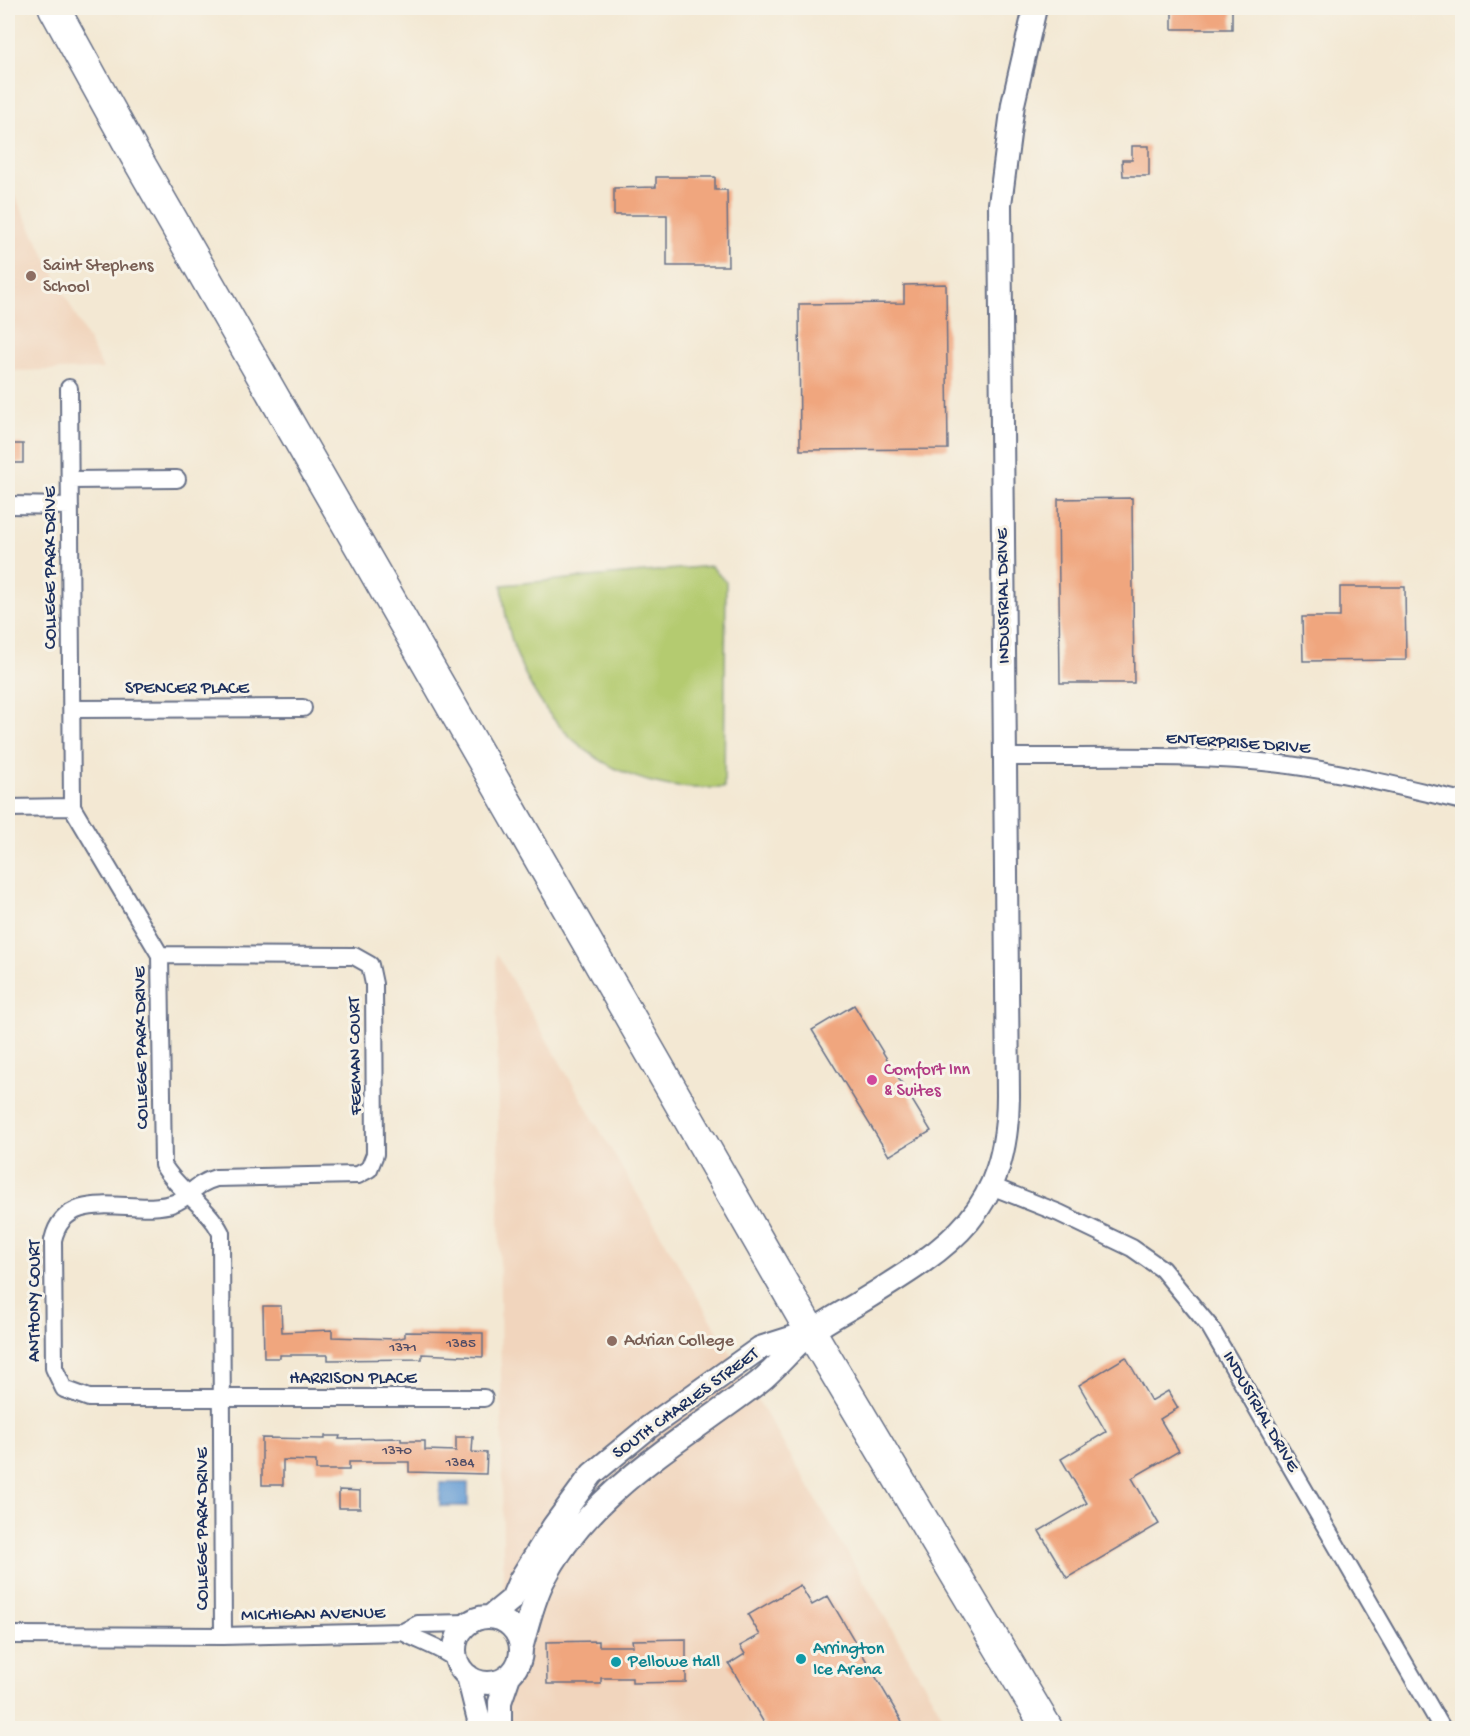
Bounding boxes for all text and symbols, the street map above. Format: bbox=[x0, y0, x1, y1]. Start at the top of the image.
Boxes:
place label: Saint Stephens School bbox=[43, 256, 155, 298]
marker: Saint Stephens School bbox=[24, 269, 38, 283]
street label: COLLEGE PARK DRIVE bbox=[41, 486, 62, 649]
street label: INDUSTRIAL DRIVE bbox=[992, 527, 1016, 664]
street label: SPENCER PLACE bbox=[125, 679, 250, 700]
street label: ENTERPRISE DRIVE bbox=[1165, 728, 1312, 760]
street label: COLLEGE PARK DRIVE bbox=[130, 966, 154, 1130]
street label: FEEMAN COURT bbox=[344, 996, 368, 1116]
place label: Comfort Inn & Suites bbox=[884, 1060, 971, 1102]
marker: Comfort Inn & Suites bbox=[865, 1073, 879, 1087]
street label: ANTHONY COURT bbox=[25, 1239, 46, 1362]
place label: Adrian College bbox=[624, 1331, 735, 1352]
marker: Adrian College bbox=[605, 1334, 619, 1348]
house number: 1385 bbox=[445, 1335, 476, 1353]
house number: 1371 bbox=[388, 1339, 417, 1357]
street label: SOUTH CHARLES STREET bbox=[609, 1343, 764, 1464]
street label: INDUSTRIAL DRIVE bbox=[1217, 1348, 1303, 1477]
street label: HARRISON PLACE bbox=[289, 1369, 417, 1390]
house number: 1370 bbox=[381, 1442, 413, 1460]
street label: COLLEGE PARK DRIVE bbox=[193, 1447, 214, 1610]
house number: 1384 bbox=[444, 1454, 475, 1472]
street label: MICHIGAN AVENUE bbox=[241, 1603, 386, 1627]
place label: Arrington Ice Arena bbox=[813, 1639, 885, 1681]
place label: Pellowe Hall bbox=[627, 1652, 720, 1673]
marker: Arrington Ice Arena bbox=[794, 1652, 808, 1666]
marker: Pellowe Hall bbox=[609, 1655, 623, 1669]

